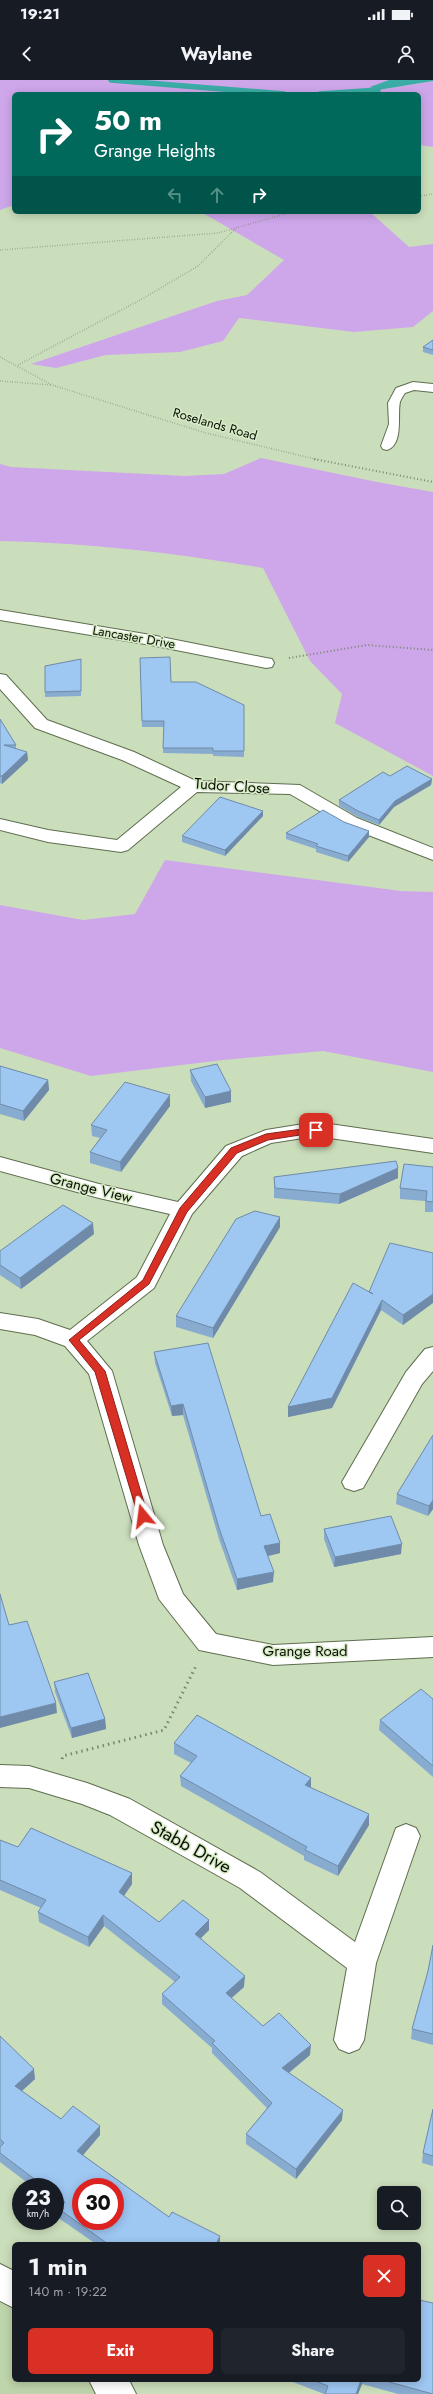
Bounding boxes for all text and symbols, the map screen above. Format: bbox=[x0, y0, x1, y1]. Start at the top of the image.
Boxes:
text: 19:21 bbox=[20, 3, 60, 25]
text: Waylane bbox=[181, 41, 252, 67]
icon: back bbox=[16, 43, 38, 65]
icon: person bbox=[395, 43, 417, 65]
text: 50 m bbox=[94, 100, 162, 141]
icon: right bbox=[28, 108, 80, 160]
text: Grange Heights bbox=[94, 138, 215, 164]
icon: left bbox=[164, 184, 186, 206]
icon: ahead bbox=[206, 184, 228, 206]
icon: right bbox=[248, 184, 270, 206]
street label: Roselands Road bbox=[171, 403, 259, 445]
street label: Lancaster Drive bbox=[91, 620, 177, 654]
street label: Tudor Close bbox=[193, 772, 271, 800]
pin bbox=[299, 1113, 333, 1147]
icon: arrive bbox=[305, 1119, 327, 1141]
street label: Grange View bbox=[48, 1167, 135, 1209]
position arrow bbox=[122, 1495, 164, 1537]
street label: Grange Road bbox=[263, 1640, 348, 1662]
street label: Stabb Drive bbox=[146, 1814, 236, 1880]
speed limit sign: 30 bbox=[72, 2178, 124, 2230]
text: 23 bbox=[25, 2184, 51, 2213]
map controls bbox=[377, 2186, 421, 2230]
button: search bbox=[377, 2186, 421, 2230]
text: km/h bbox=[27, 2206, 49, 2221]
text: 1 min bbox=[28, 2249, 88, 2284]
button: close bbox=[363, 2255, 405, 2297]
text: 140 m · 19:22 bbox=[28, 2282, 107, 2301]
button: Exit bbox=[28, 2328, 213, 2374]
button: Share bbox=[221, 2328, 405, 2374]

